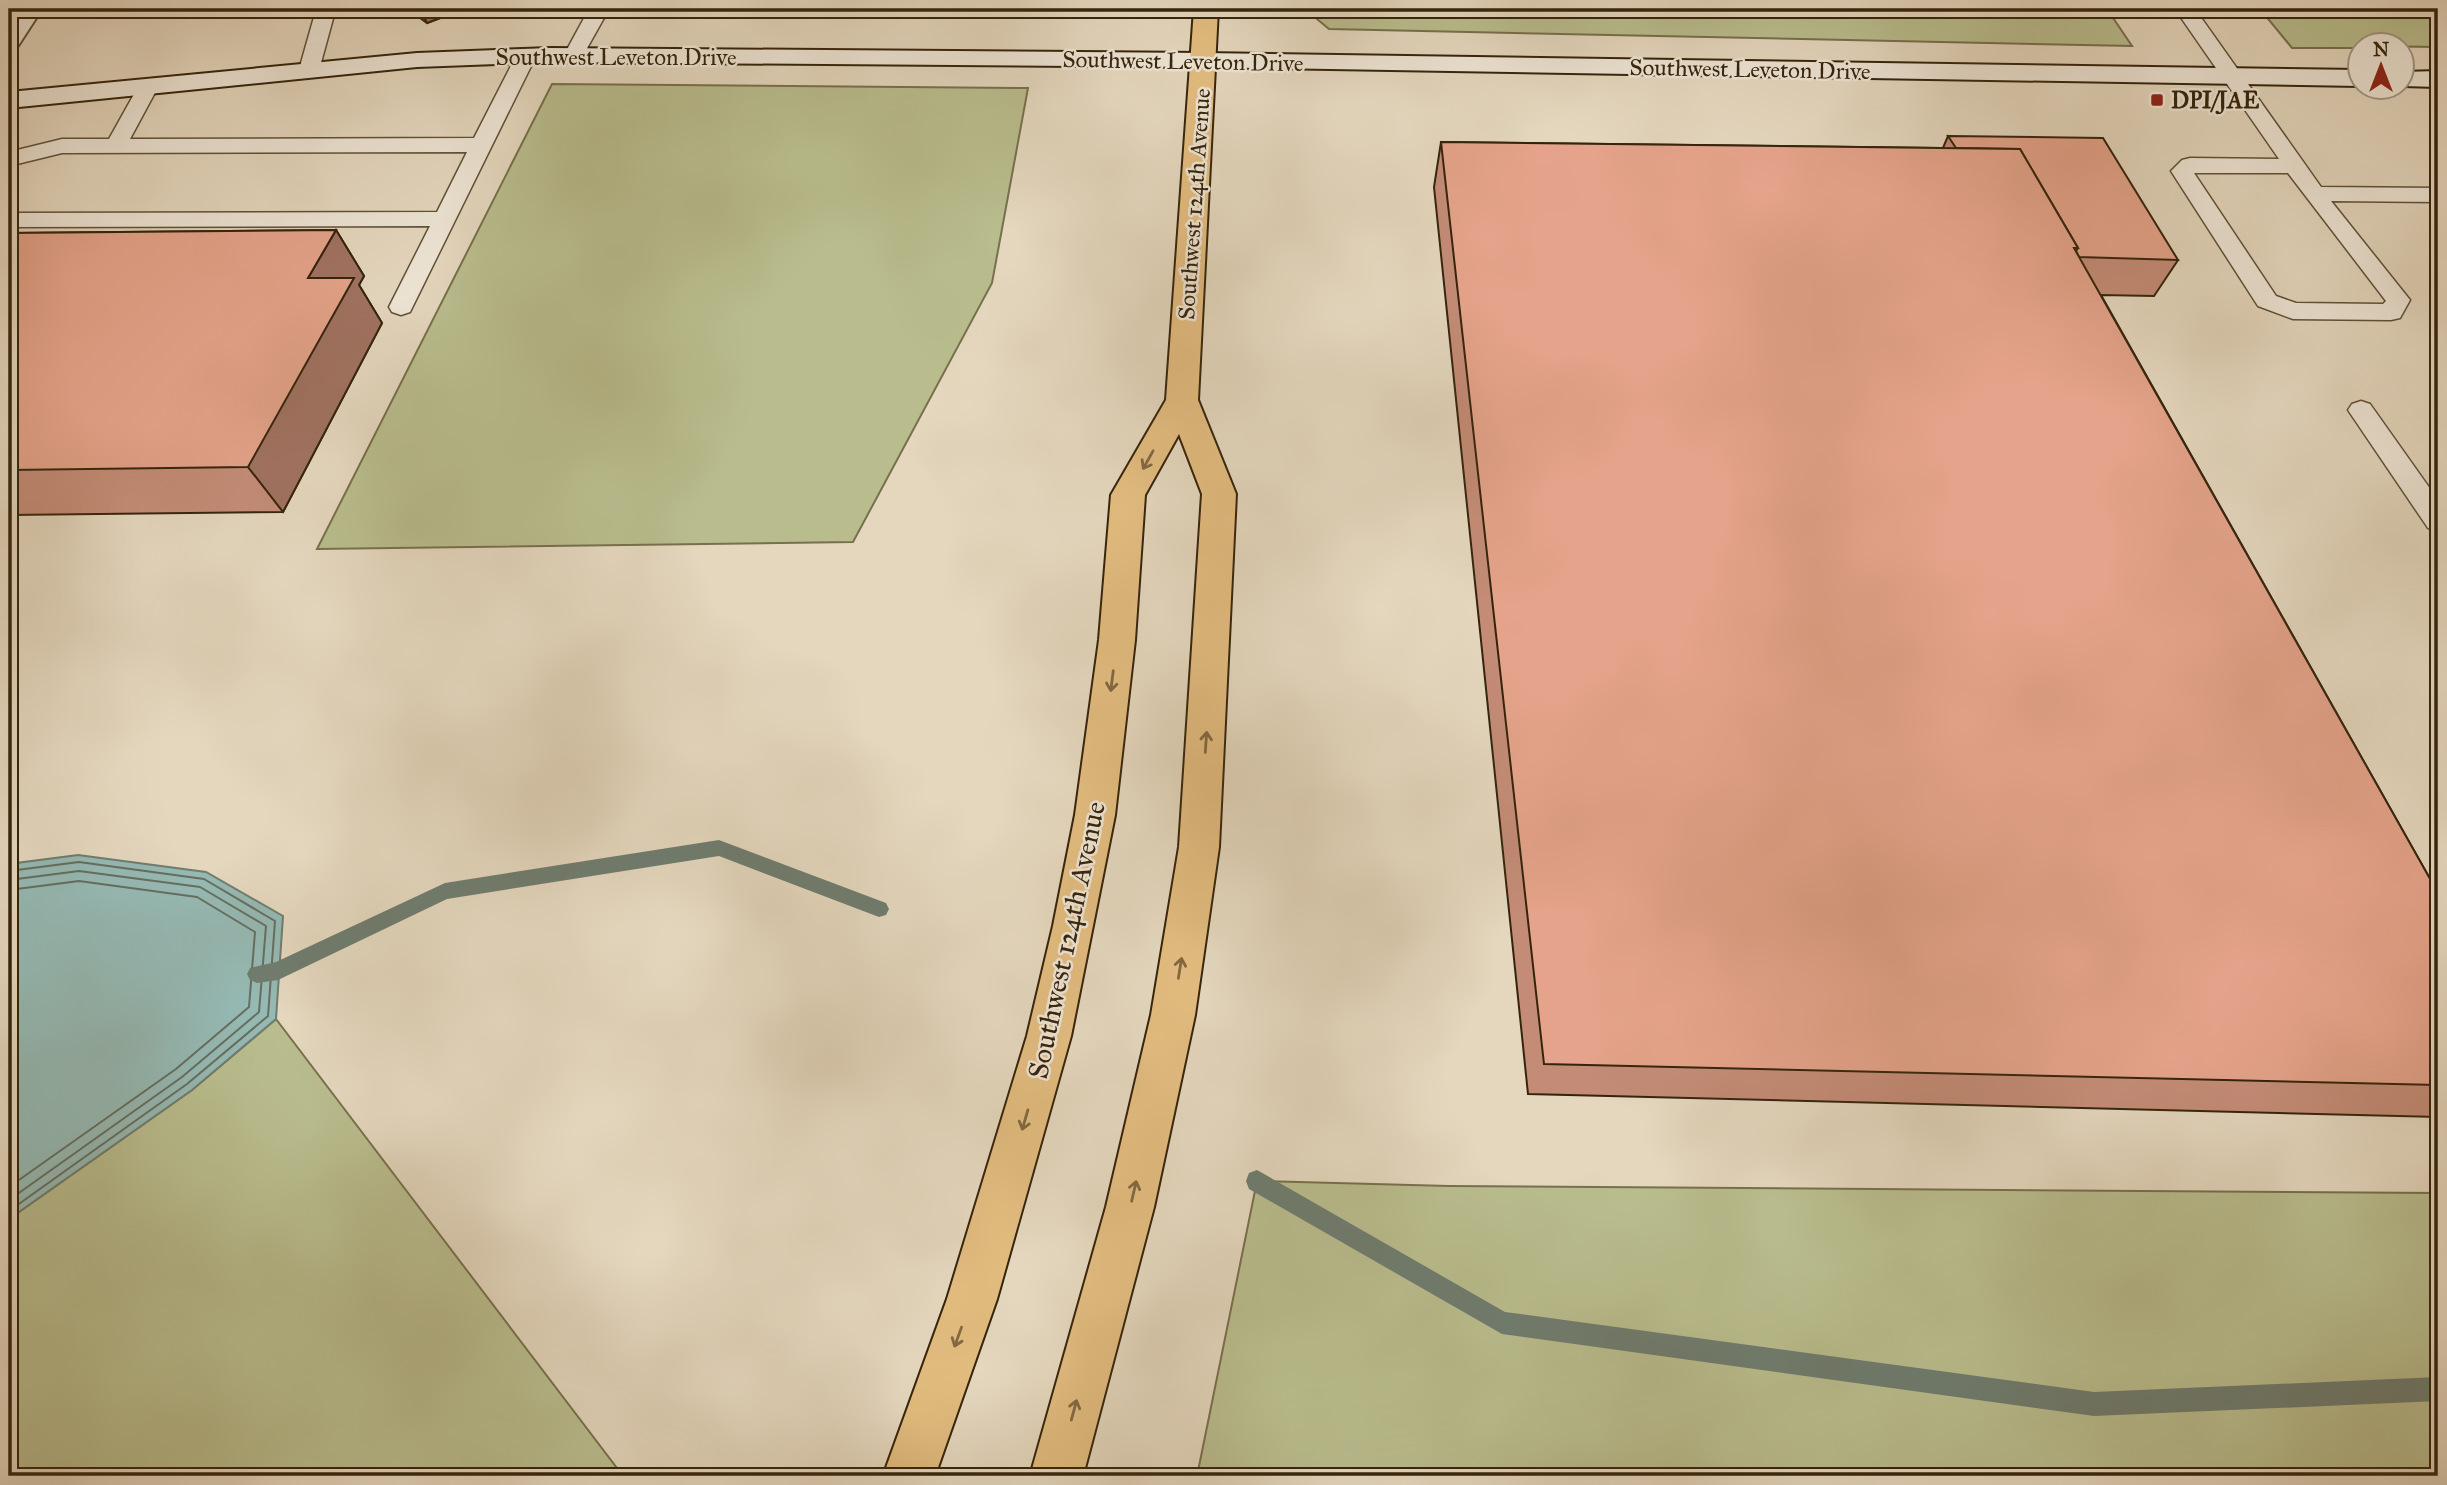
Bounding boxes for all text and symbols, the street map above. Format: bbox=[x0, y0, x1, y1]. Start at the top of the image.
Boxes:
north arrow bbox=[2346, 32, 2416, 102]
text: N bbox=[2373, 38, 2389, 61]
street label: Southwest Leveton Drive bbox=[495, 43, 737, 71]
street label: Southwest Leveton Drive bbox=[1062, 45, 1304, 77]
street label: Southwest Leveton Drive bbox=[1629, 53, 1871, 85]
place label: DPI/JAE bbox=[2171, 86, 2260, 115]
street label: Southwest 124th Avenue bbox=[1172, 87, 1216, 321]
marker: DPI/JAE bbox=[2149, 92, 2165, 108]
one-way arrow bbox=[1141, 449, 1155, 469]
one-way arrow bbox=[1106, 669, 1119, 692]
one-way arrow bbox=[1200, 732, 1213, 754]
street label: Southwest 124th Avenue bbox=[1020, 798, 1113, 1082]
one-way arrow bbox=[1174, 957, 1187, 980]
one-way arrow bbox=[1017, 1109, 1030, 1131]
one-way arrow bbox=[1127, 1180, 1141, 1203]
one-way arrow bbox=[951, 1326, 963, 1348]
one-way arrow bbox=[1068, 1400, 1081, 1422]

